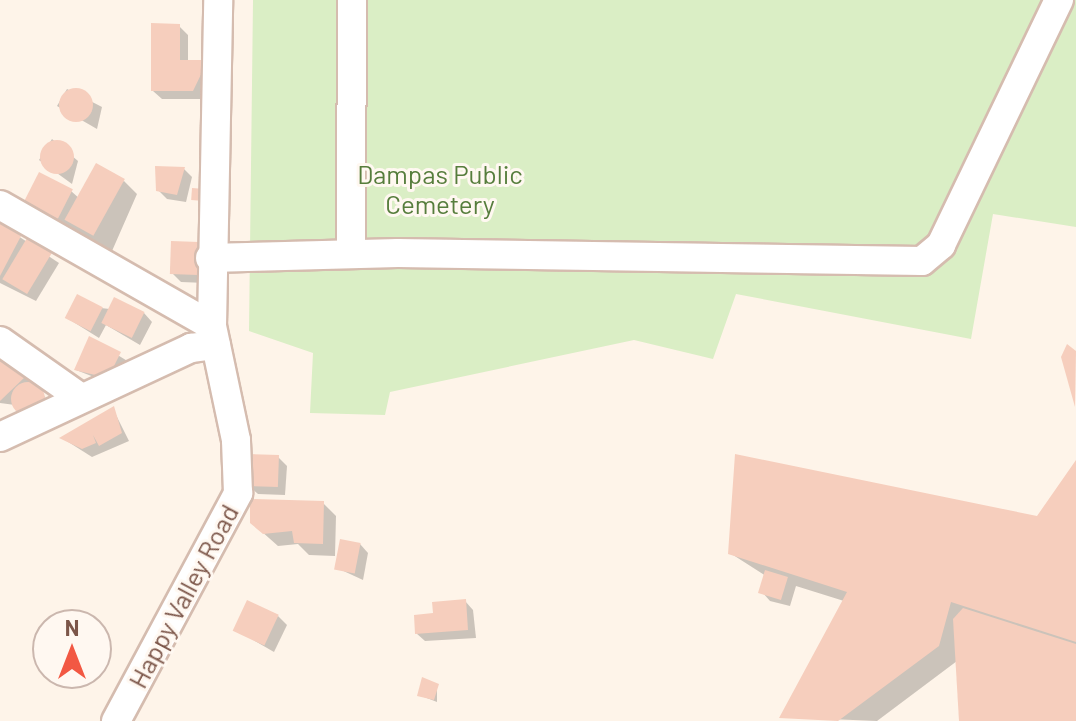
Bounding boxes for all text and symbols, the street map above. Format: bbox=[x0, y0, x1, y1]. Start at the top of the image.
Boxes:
park label: Dampas Public Cemetery bbox=[357, 158, 523, 220]
street label: Happy Valley Road bbox=[121, 499, 245, 693]
north arrow bbox=[32, 609, 112, 689]
text: N bbox=[65, 614, 79, 640]

